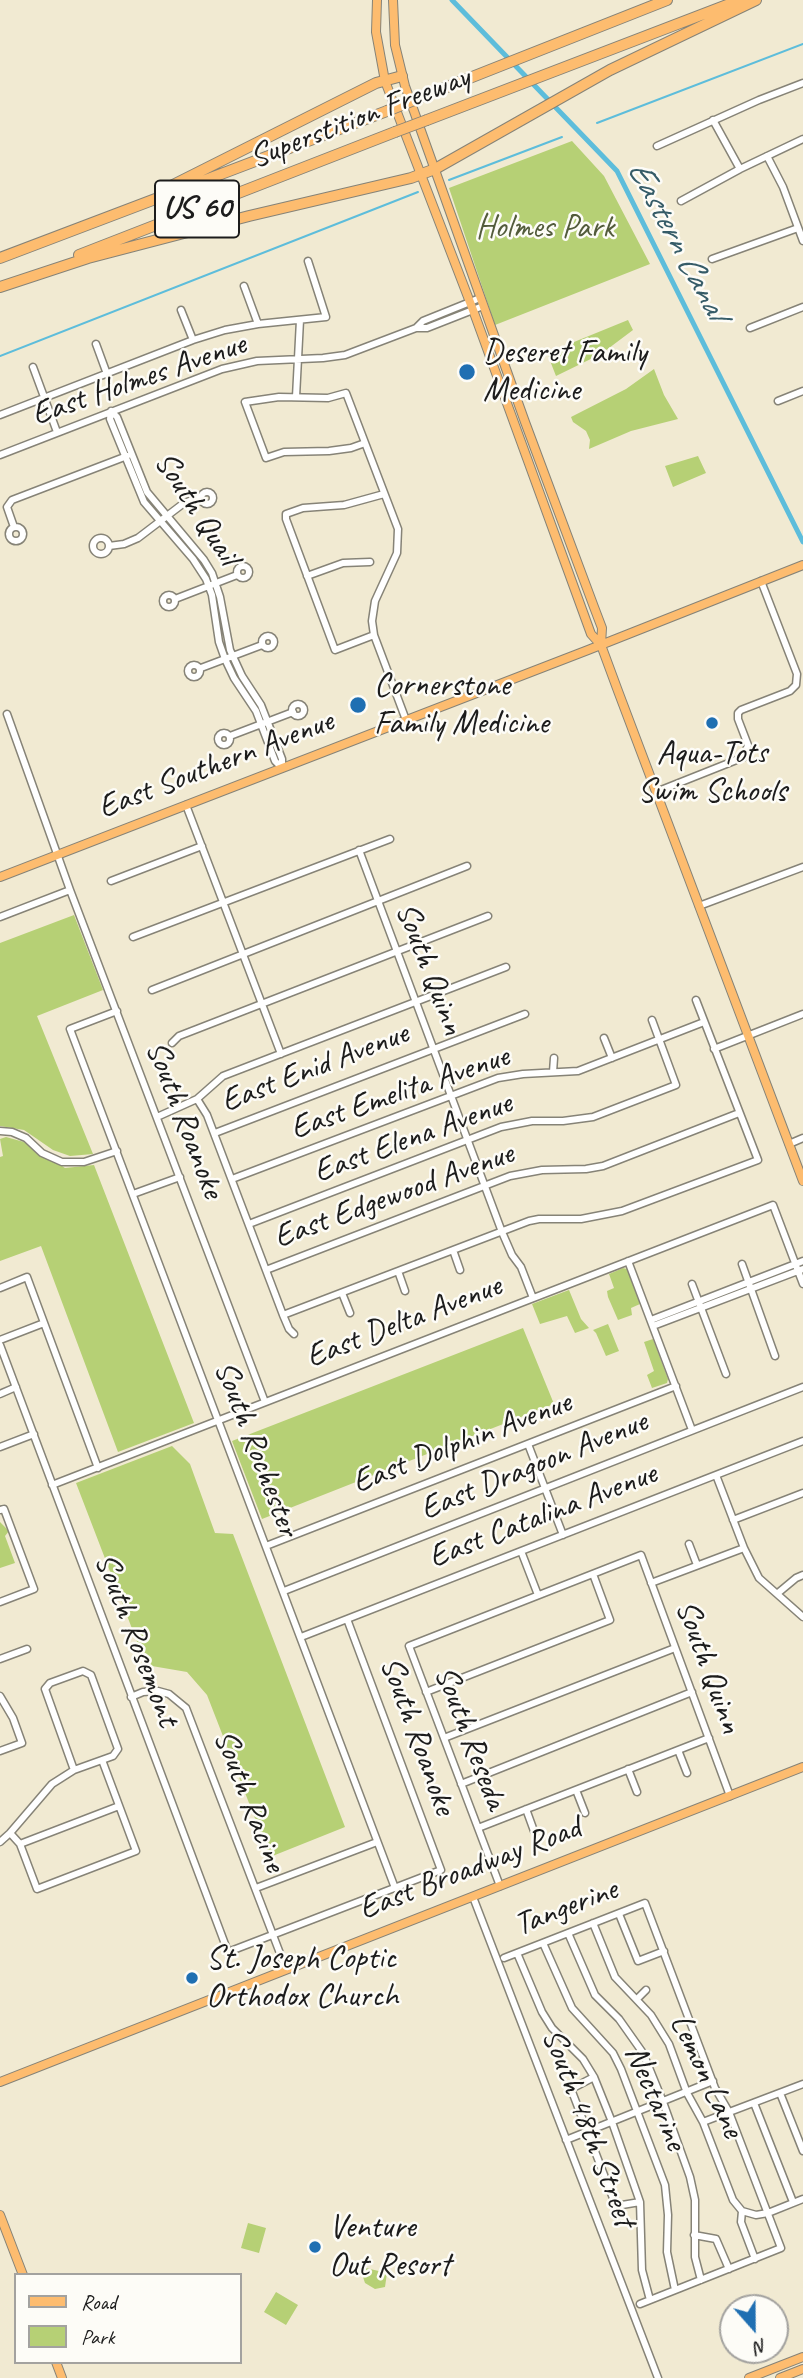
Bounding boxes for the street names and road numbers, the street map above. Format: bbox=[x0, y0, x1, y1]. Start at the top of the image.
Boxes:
street label: Superstition Freeway bbox=[244, 58, 476, 178]
road number: US 60 bbox=[155, 180, 239, 238]
street label: East Holmes Avenue bbox=[27, 325, 251, 435]
street label: South Quail bbox=[145, 445, 247, 573]
street label: East Southern Avenue bbox=[93, 702, 339, 828]
street label: South Quinn bbox=[386, 897, 472, 1041]
street label: East Enid Avenue bbox=[216, 1014, 414, 1122]
street label: South Roanoke bbox=[136, 1036, 232, 1204]
street label: East Emelita Avenue bbox=[285, 1037, 515, 1149]
street label: East Elena Avenue bbox=[309, 1084, 517, 1192]
street label: East Edgewood Avenue bbox=[269, 1134, 519, 1258]
street label: East Delta Avenue bbox=[301, 1267, 507, 1377]
street label: South Rochester bbox=[204, 1356, 308, 1542]
street label: East Dolphin Avenue bbox=[347, 1383, 577, 1503]
street label: East Dragoon Avenue bbox=[415, 1402, 653, 1530]
street label: East Catalina Avenue bbox=[423, 1454, 663, 1578]
street label: South Rosemont bbox=[85, 1548, 187, 1732]
street label: South Quinn bbox=[666, 1595, 750, 1739]
street label: South Roanoke bbox=[370, 1652, 464, 1820]
street label: South Reseda bbox=[425, 1661, 515, 1815]
street label: South Racine bbox=[204, 1724, 294, 1878]
street label: East Broadway Road bbox=[354, 1809, 586, 1929]
street label: Tangerine bbox=[509, 1870, 623, 1946]
street label: Lemon Lane bbox=[660, 2008, 752, 2144]
street label: South 48th Street bbox=[532, 2023, 644, 2233]
street label: Nectarine bbox=[615, 2039, 695, 2157]

